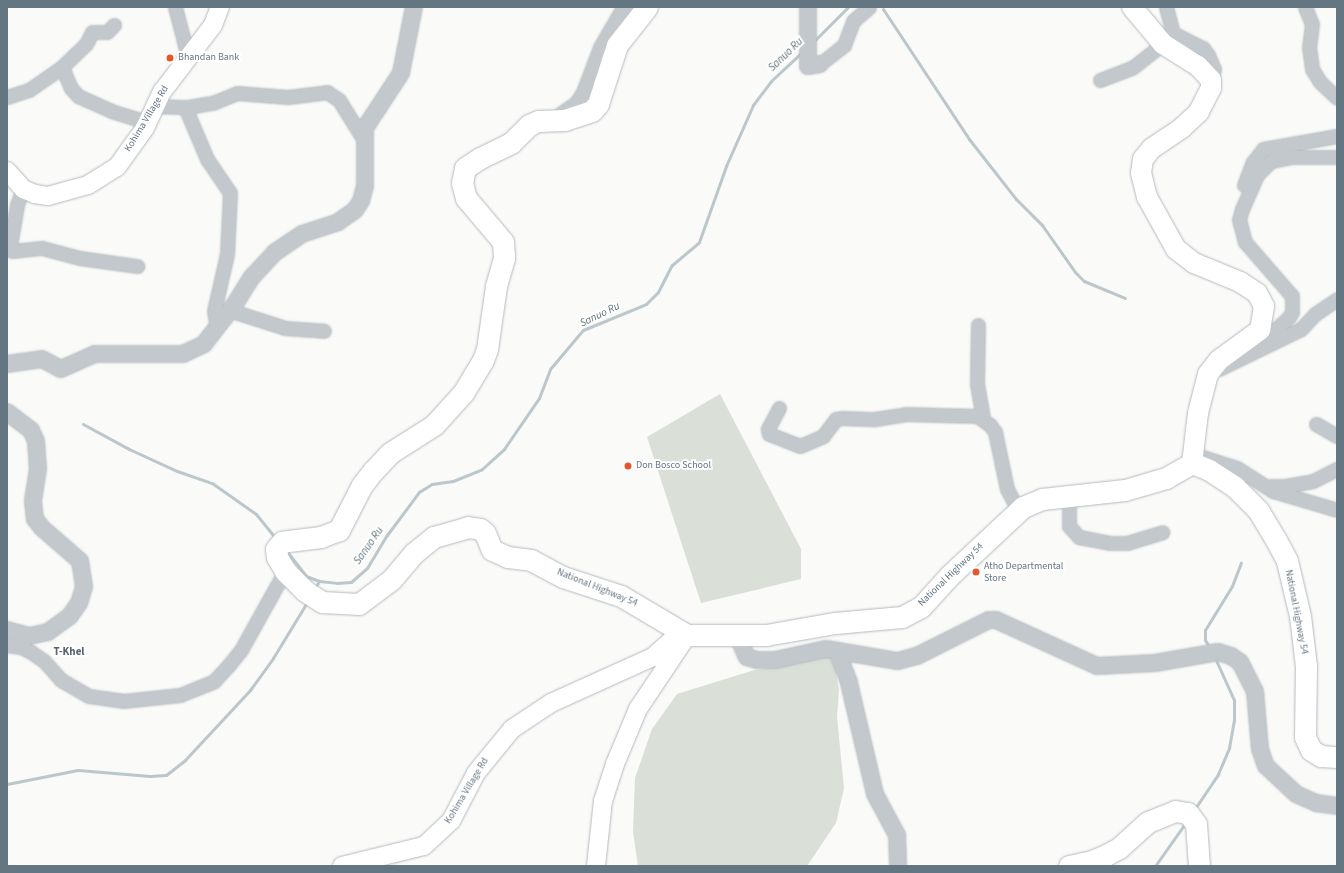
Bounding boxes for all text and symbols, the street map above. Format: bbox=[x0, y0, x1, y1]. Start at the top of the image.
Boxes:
water label: Sanuo Ru bbox=[766, 35, 806, 75]
place label: Bhandan Bank bbox=[178, 52, 239, 64]
marker: Bhandan Bank bbox=[165, 53, 175, 63]
street label: Kohima Village Rd bbox=[123, 84, 171, 154]
water label: Sanuo Ru bbox=[578, 300, 622, 330]
place label: Don Bosco School bbox=[636, 460, 711, 472]
marker: Don Bosco School bbox=[623, 461, 633, 471]
water label: Sanuo Ru bbox=[351, 525, 387, 567]
street label: National Highway 54 bbox=[916, 541, 986, 609]
place label: Atho Departmental Store bbox=[984, 560, 1063, 584]
street label: National Highway 54 bbox=[555, 566, 639, 610]
marker: Atho Departmental Store bbox=[971, 567, 981, 577]
street label: National Highway 54 bbox=[1282, 569, 1310, 655]
district label: T-Khel bbox=[54, 645, 84, 659]
street label: Kohima Village Rd bbox=[443, 756, 491, 826]

